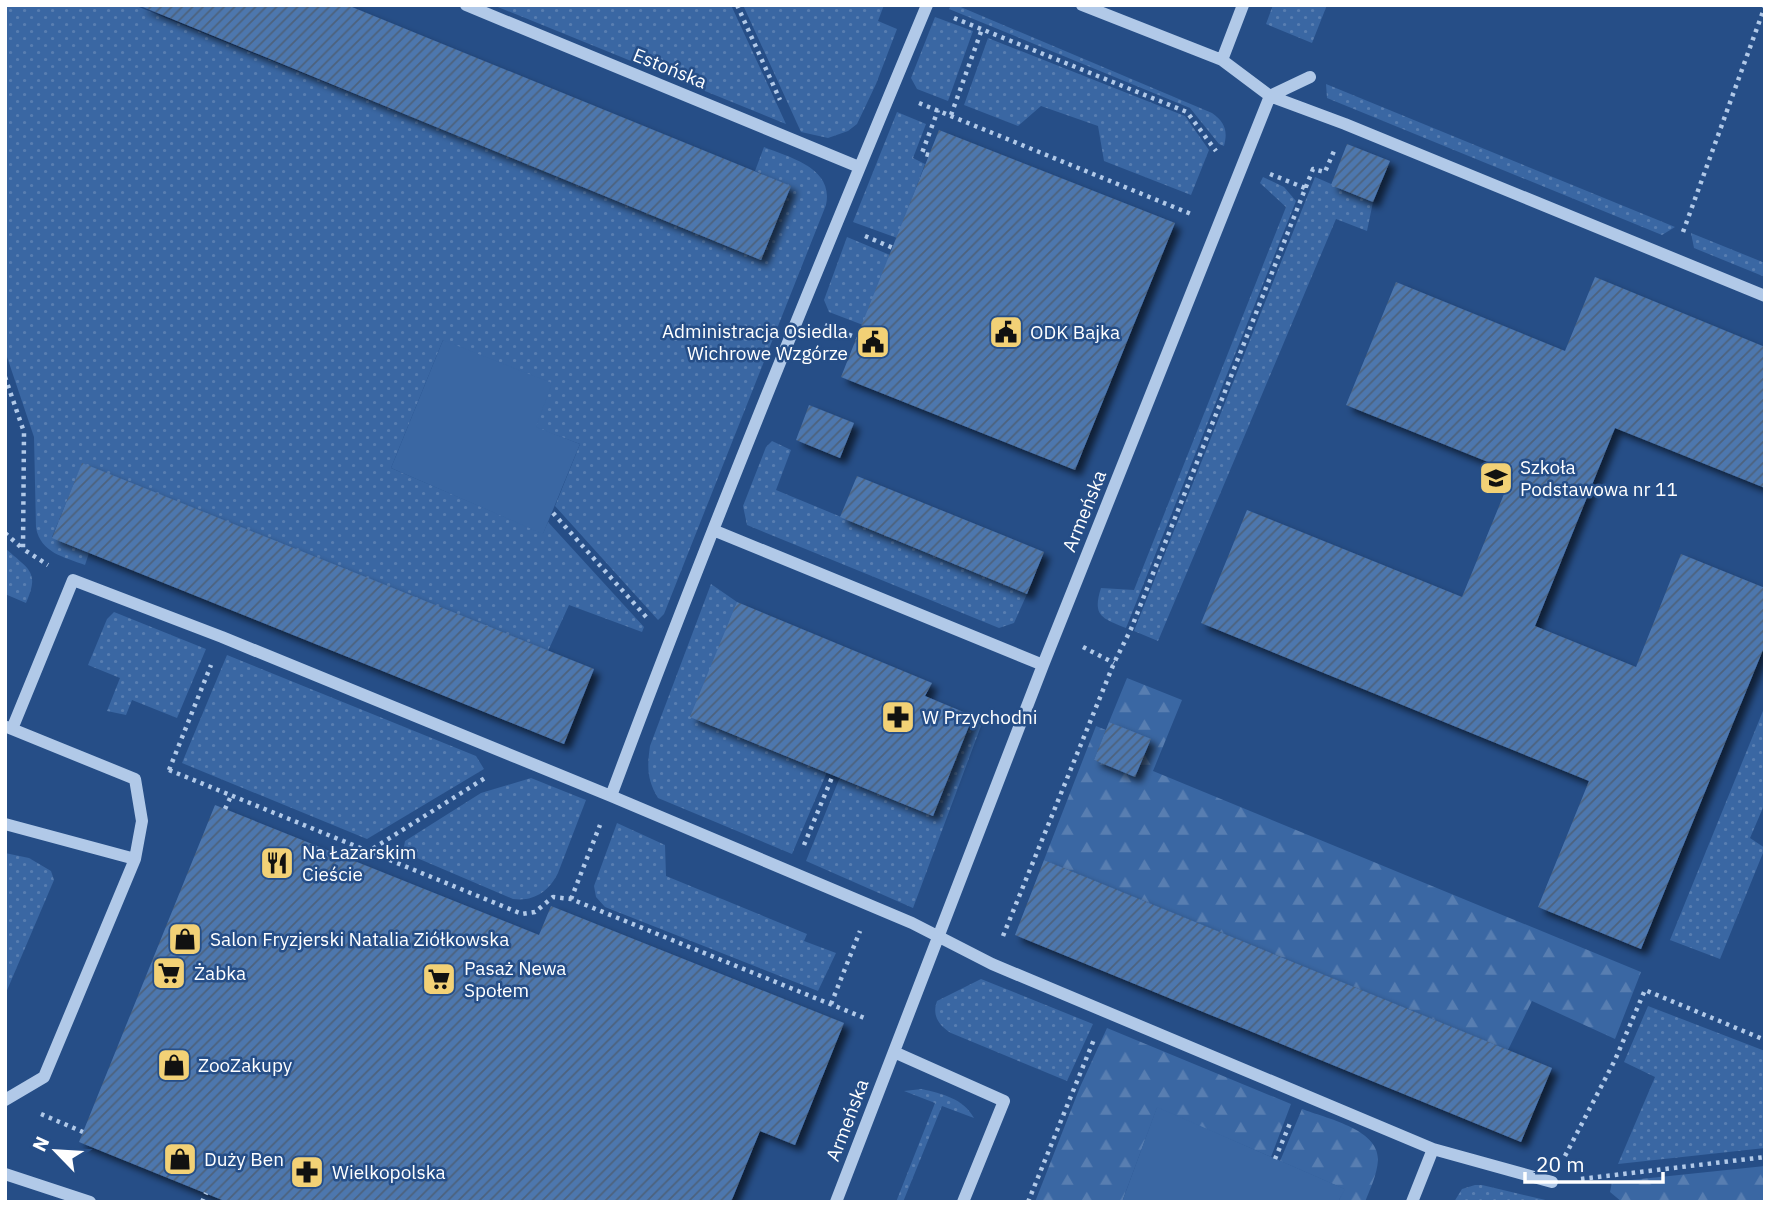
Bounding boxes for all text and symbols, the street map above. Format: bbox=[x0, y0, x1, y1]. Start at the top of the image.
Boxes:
street label: Estońska bbox=[630, 42, 710, 94]
public building icon: ODK Bajka bbox=[987, 313, 1025, 351]
place label: Administracja Osiedla Wichrowe Wzgórze bbox=[662, 319, 848, 365]
place label: ODK Bajka bbox=[1030, 320, 1120, 344]
public building icon: Administracja Osiedla Wichrowe Wzgórze bbox=[854, 323, 892, 361]
place label: Szkoła Podstawowa nr 11 bbox=[1520, 455, 1678, 501]
school or university icon: Szkoła Podstawowa nr 11 bbox=[1477, 459, 1515, 497]
street label: Armeńska bbox=[1057, 467, 1111, 555]
pharmacy icon: W Przychodni bbox=[879, 698, 917, 736]
place label: W Przychodni bbox=[922, 705, 1037, 729]
place label: Na Łazarskim Cieście bbox=[302, 840, 416, 886]
restaurant icon: Na Łazarskim Cieście bbox=[258, 844, 296, 882]
shop icon: Salon Fryzjerski Natalia Ziółkowska bbox=[166, 920, 204, 958]
place label: Salon Fryzjerski Natalia Ziółkowska bbox=[210, 927, 509, 951]
supermarket icon: Żabka bbox=[150, 954, 188, 992]
place label: Pasaż Newa Społem bbox=[464, 956, 567, 1002]
supermarket icon: Pasaż Newa Społem bbox=[420, 960, 458, 998]
place label: Żabka bbox=[194, 961, 246, 985]
shop icon: ZooZakupy bbox=[155, 1046, 193, 1084]
place label: ZooZakupy bbox=[198, 1053, 293, 1077]
street label: Armeńska bbox=[820, 1075, 874, 1165]
north arrow bbox=[21, 1116, 91, 1186]
text: N bbox=[27, 1133, 54, 1155]
shop icon: Duży Ben bbox=[161, 1140, 199, 1178]
scale bar bbox=[1525, 1140, 1663, 1184]
place label: Duży Ben bbox=[204, 1147, 284, 1171]
text: 20 m bbox=[1536, 1150, 1585, 1178]
pharmacy icon: Wielkopolska bbox=[288, 1153, 326, 1191]
place label: Wielkopolska bbox=[332, 1160, 446, 1184]

